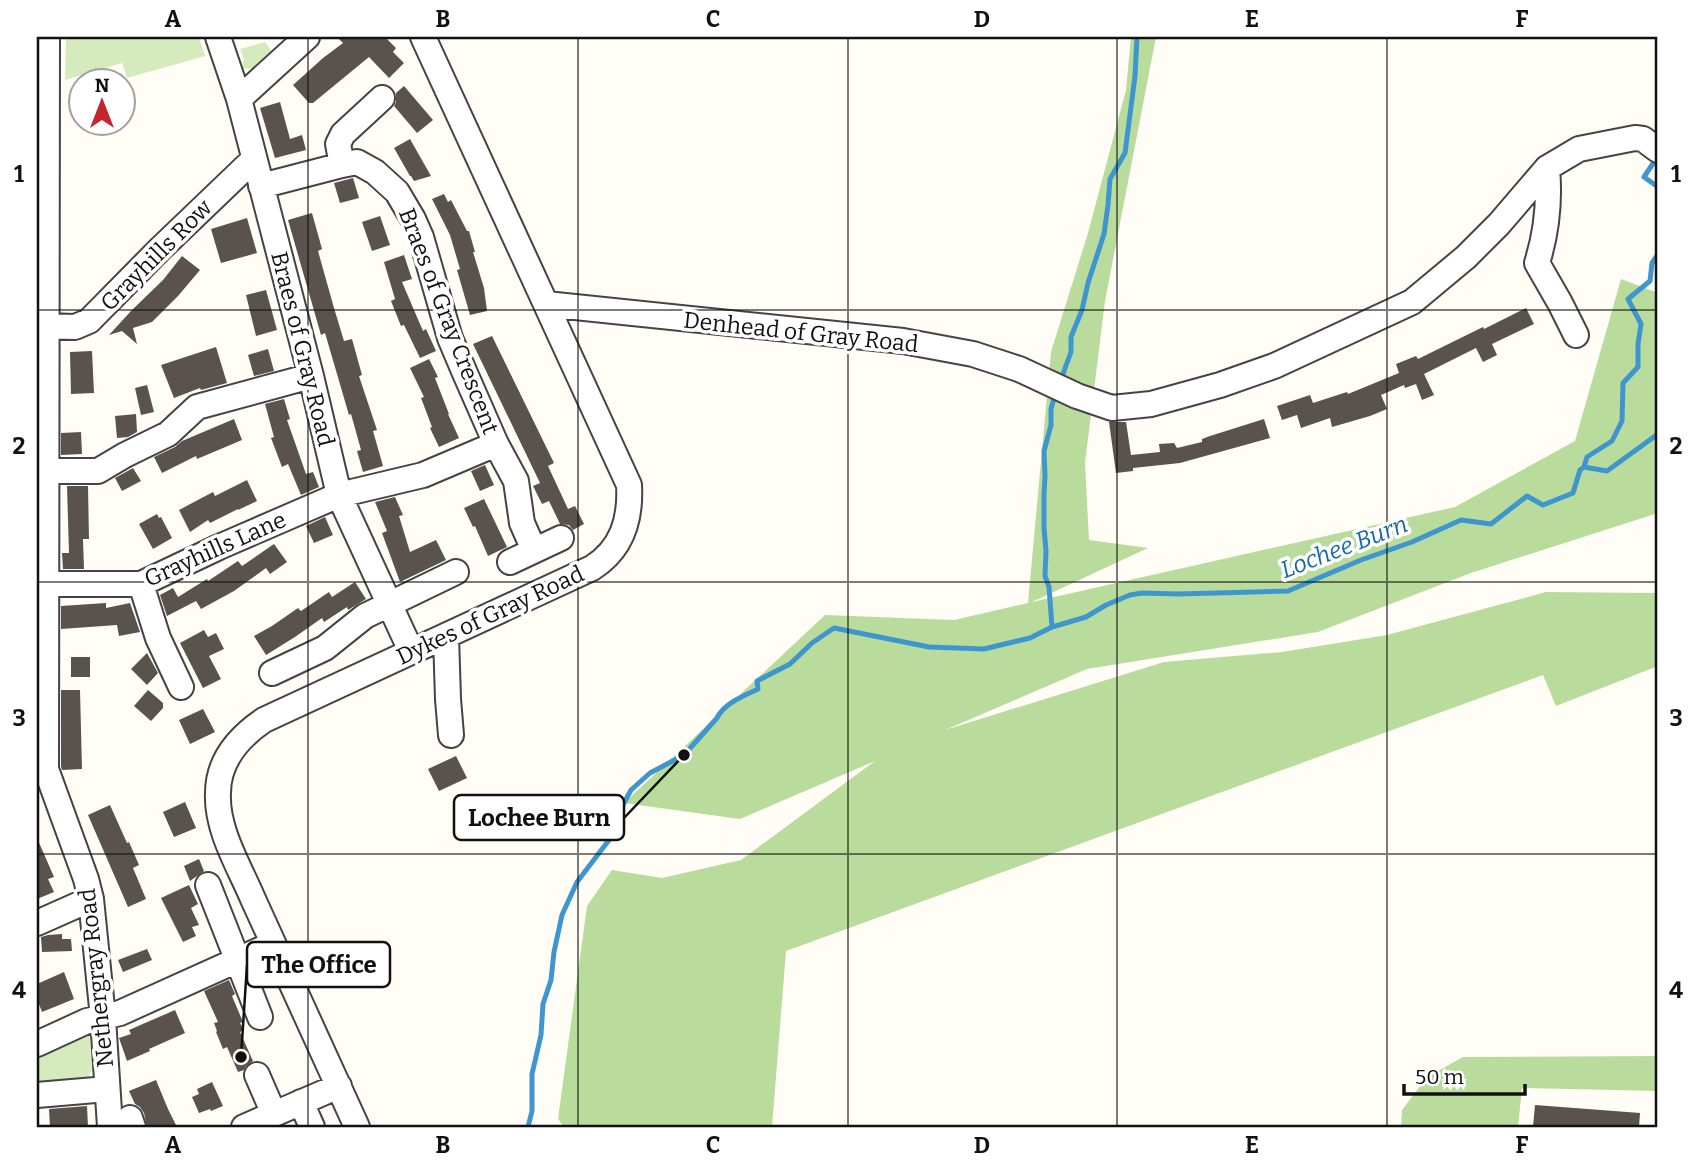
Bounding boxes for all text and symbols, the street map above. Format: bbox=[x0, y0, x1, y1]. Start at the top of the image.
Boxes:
text: A bbox=[165, 5, 182, 33]
text: B bbox=[436, 5, 450, 33]
text: C bbox=[706, 5, 720, 33]
text: D bbox=[974, 5, 990, 33]
text: E bbox=[1245, 5, 1259, 33]
text: F bbox=[1516, 5, 1529, 33]
north arrow bbox=[66, 66, 136, 136]
text: N bbox=[95, 74, 110, 97]
text: 1 bbox=[14, 160, 24, 188]
text: 1 bbox=[1671, 160, 1681, 188]
street label: Grayhills Row bbox=[94, 193, 218, 317]
street label: Braes of Gray Crescent bbox=[393, 204, 505, 438]
street label: Braes of Gray Road bbox=[265, 249, 341, 450]
street label: Denhead of Gray Road bbox=[682, 306, 920, 358]
text: 2 bbox=[13, 432, 26, 460]
text: 2 bbox=[1670, 432, 1683, 460]
street label: Grayhills Lane bbox=[140, 505, 290, 593]
water label: Lochee Burn bbox=[1277, 510, 1411, 584]
street label: Dykes of Gray Road bbox=[392, 559, 588, 671]
text: 3 bbox=[12, 704, 26, 732]
text: 3 bbox=[1669, 704, 1683, 732]
callout: Lochee Burn bbox=[454, 795, 624, 840]
text: Lochee Burn bbox=[468, 804, 611, 832]
street label: Nethergray Road bbox=[73, 887, 119, 1069]
callout: The Office bbox=[247, 942, 390, 987]
text: The Office bbox=[261, 951, 377, 979]
text: 4 bbox=[12, 976, 26, 1004]
text: 4 bbox=[1669, 976, 1683, 1004]
scale bar bbox=[1404, 1052, 1525, 1096]
text: 50 m bbox=[1415, 1064, 1464, 1090]
text: A bbox=[165, 1131, 182, 1159]
text: B bbox=[436, 1131, 450, 1159]
text: C bbox=[706, 1131, 720, 1159]
text: D bbox=[974, 1131, 990, 1159]
text: E bbox=[1245, 1131, 1259, 1159]
text: F bbox=[1516, 1131, 1529, 1159]

